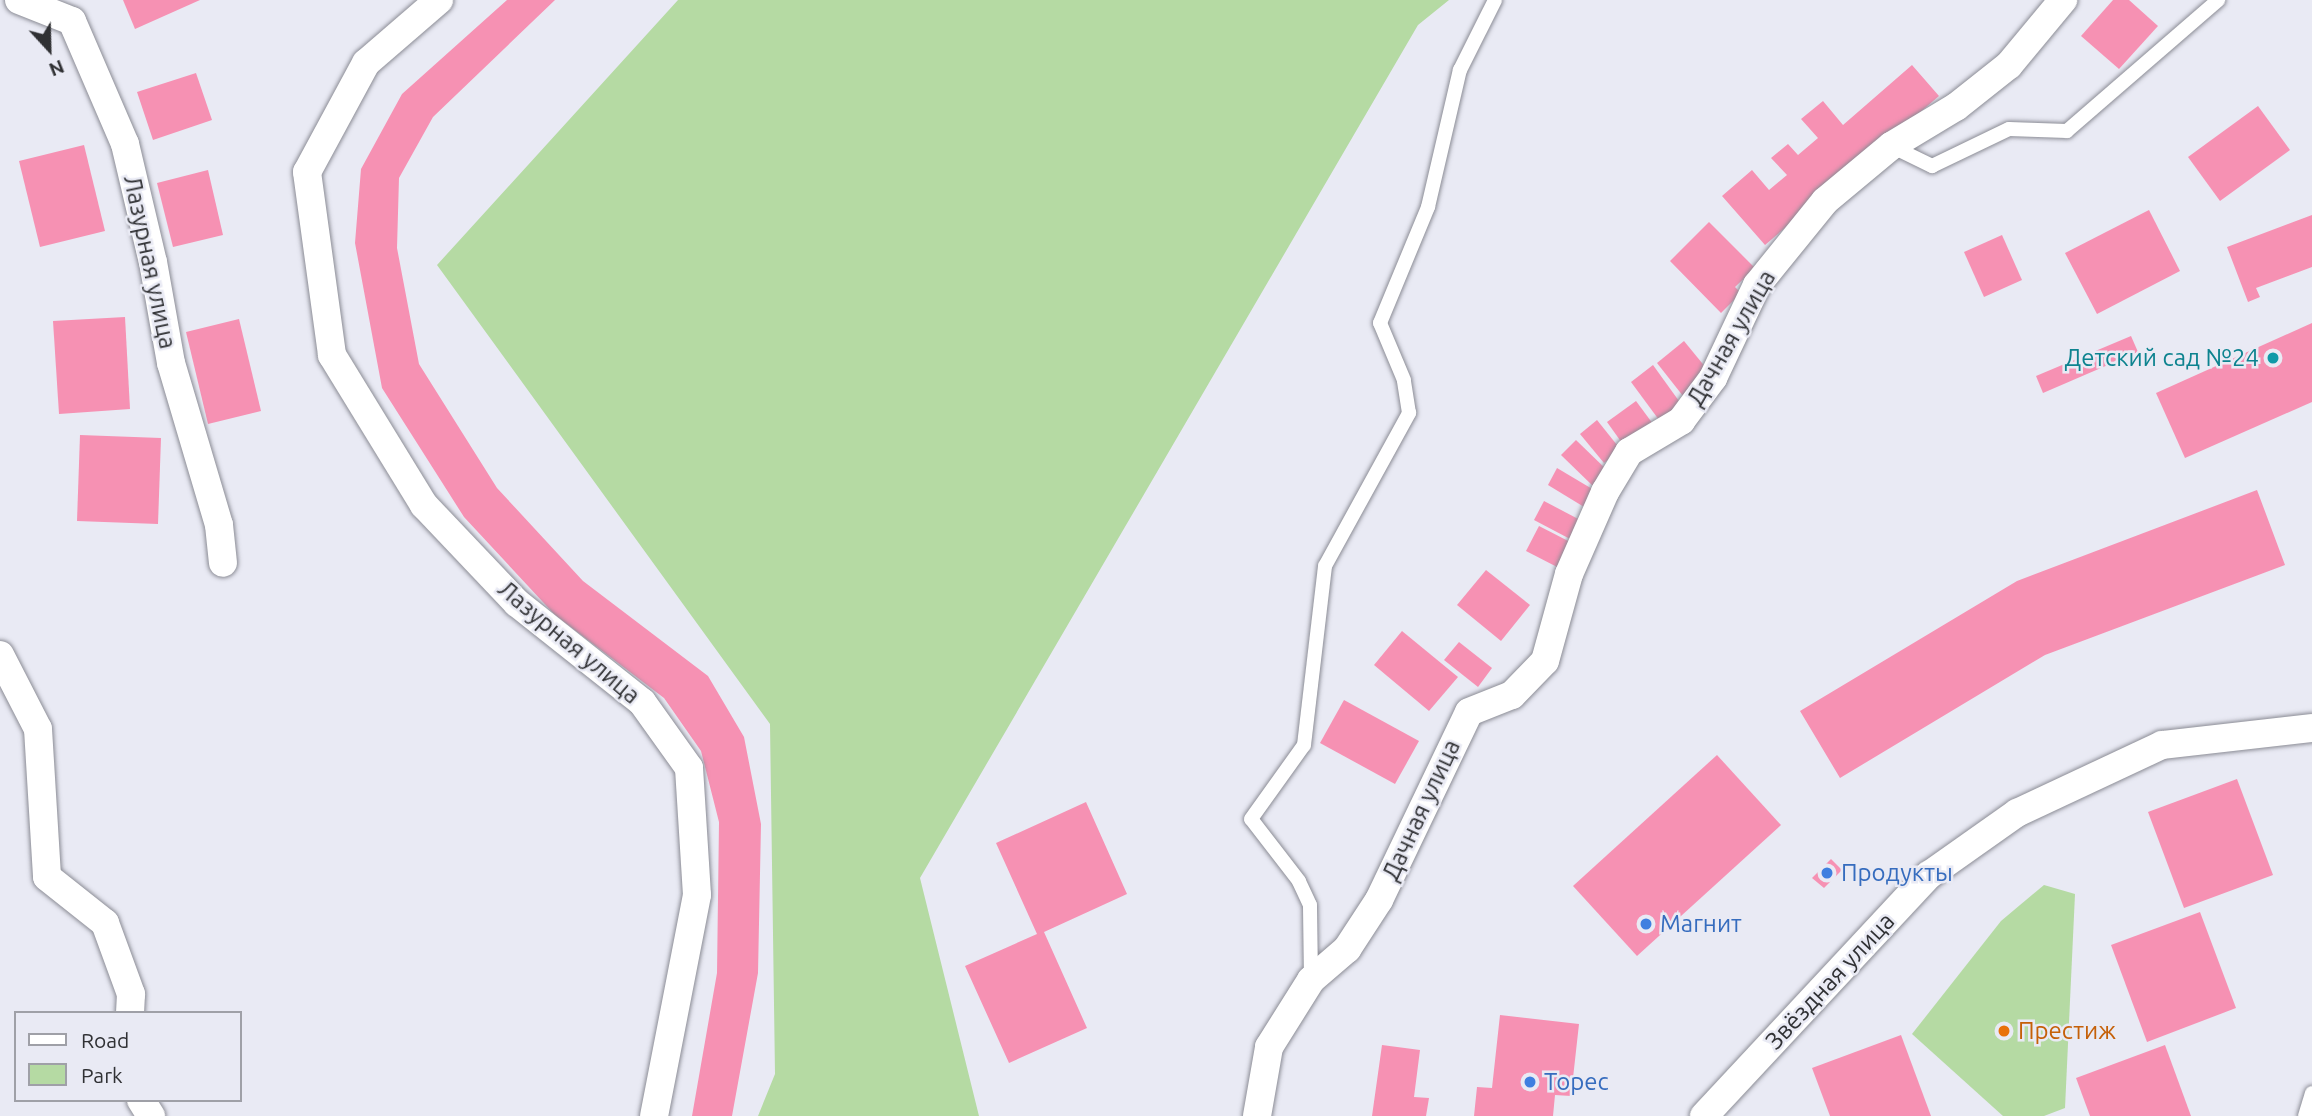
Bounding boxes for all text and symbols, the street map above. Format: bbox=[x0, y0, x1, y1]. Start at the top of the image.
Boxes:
north arrow bbox=[14, 14, 84, 84]
text: N bbox=[46, 56, 68, 81]
street label: Лазурная улица bbox=[118, 173, 182, 351]
street label: Дачная улица bbox=[1681, 265, 1781, 411]
place label: Детский сад №24 bbox=[2064, 344, 2259, 372]
marker: Детский сад №24 bbox=[2265, 350, 2281, 366]
street label: Лазурная улица bbox=[492, 574, 646, 710]
street label: Дачная улица bbox=[1376, 735, 1466, 885]
place label: Продукты bbox=[1841, 859, 1953, 887]
marker: Продукты bbox=[1819, 865, 1835, 881]
street label: Звёздная улица bbox=[1759, 907, 1901, 1055]
place label: Магнит bbox=[1660, 910, 1742, 938]
marker: Магнит bbox=[1638, 916, 1654, 932]
legend bbox=[14, 1011, 242, 1102]
place label: Престиж bbox=[2018, 1017, 2116, 1045]
marker: Престиж bbox=[1996, 1023, 2012, 1039]
text: Road bbox=[81, 1028, 129, 1052]
text: Park bbox=[81, 1063, 123, 1087]
place label: Торес bbox=[1544, 1068, 1609, 1096]
marker: Торес bbox=[1522, 1074, 1538, 1090]

